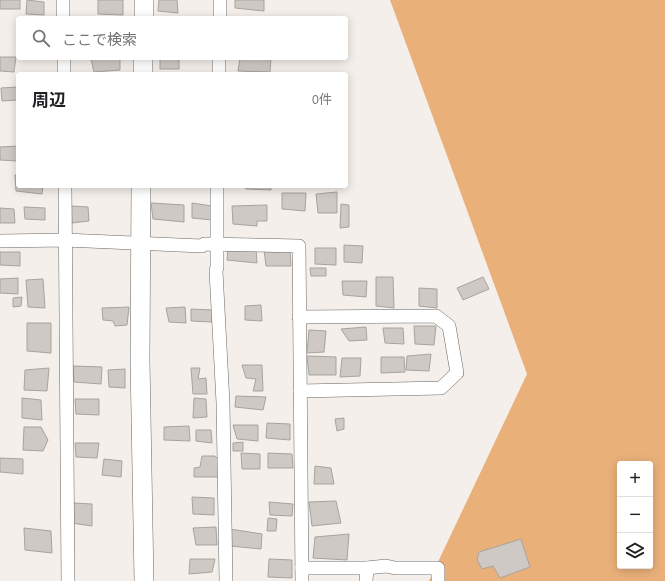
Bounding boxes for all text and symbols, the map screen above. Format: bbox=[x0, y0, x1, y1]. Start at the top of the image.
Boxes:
search box bbox=[16, 16, 348, 60]
icon: search bbox=[30, 27, 52, 49]
text: ここで検索 bbox=[62, 31, 137, 48]
text: 周辺 bbox=[32, 90, 66, 109]
text: 0件 bbox=[312, 92, 332, 106]
map controls bbox=[617, 461, 653, 569]
button: + bbox=[617, 461, 653, 497]
button: − bbox=[617, 497, 653, 533]
button: layers bbox=[617, 533, 653, 569]

